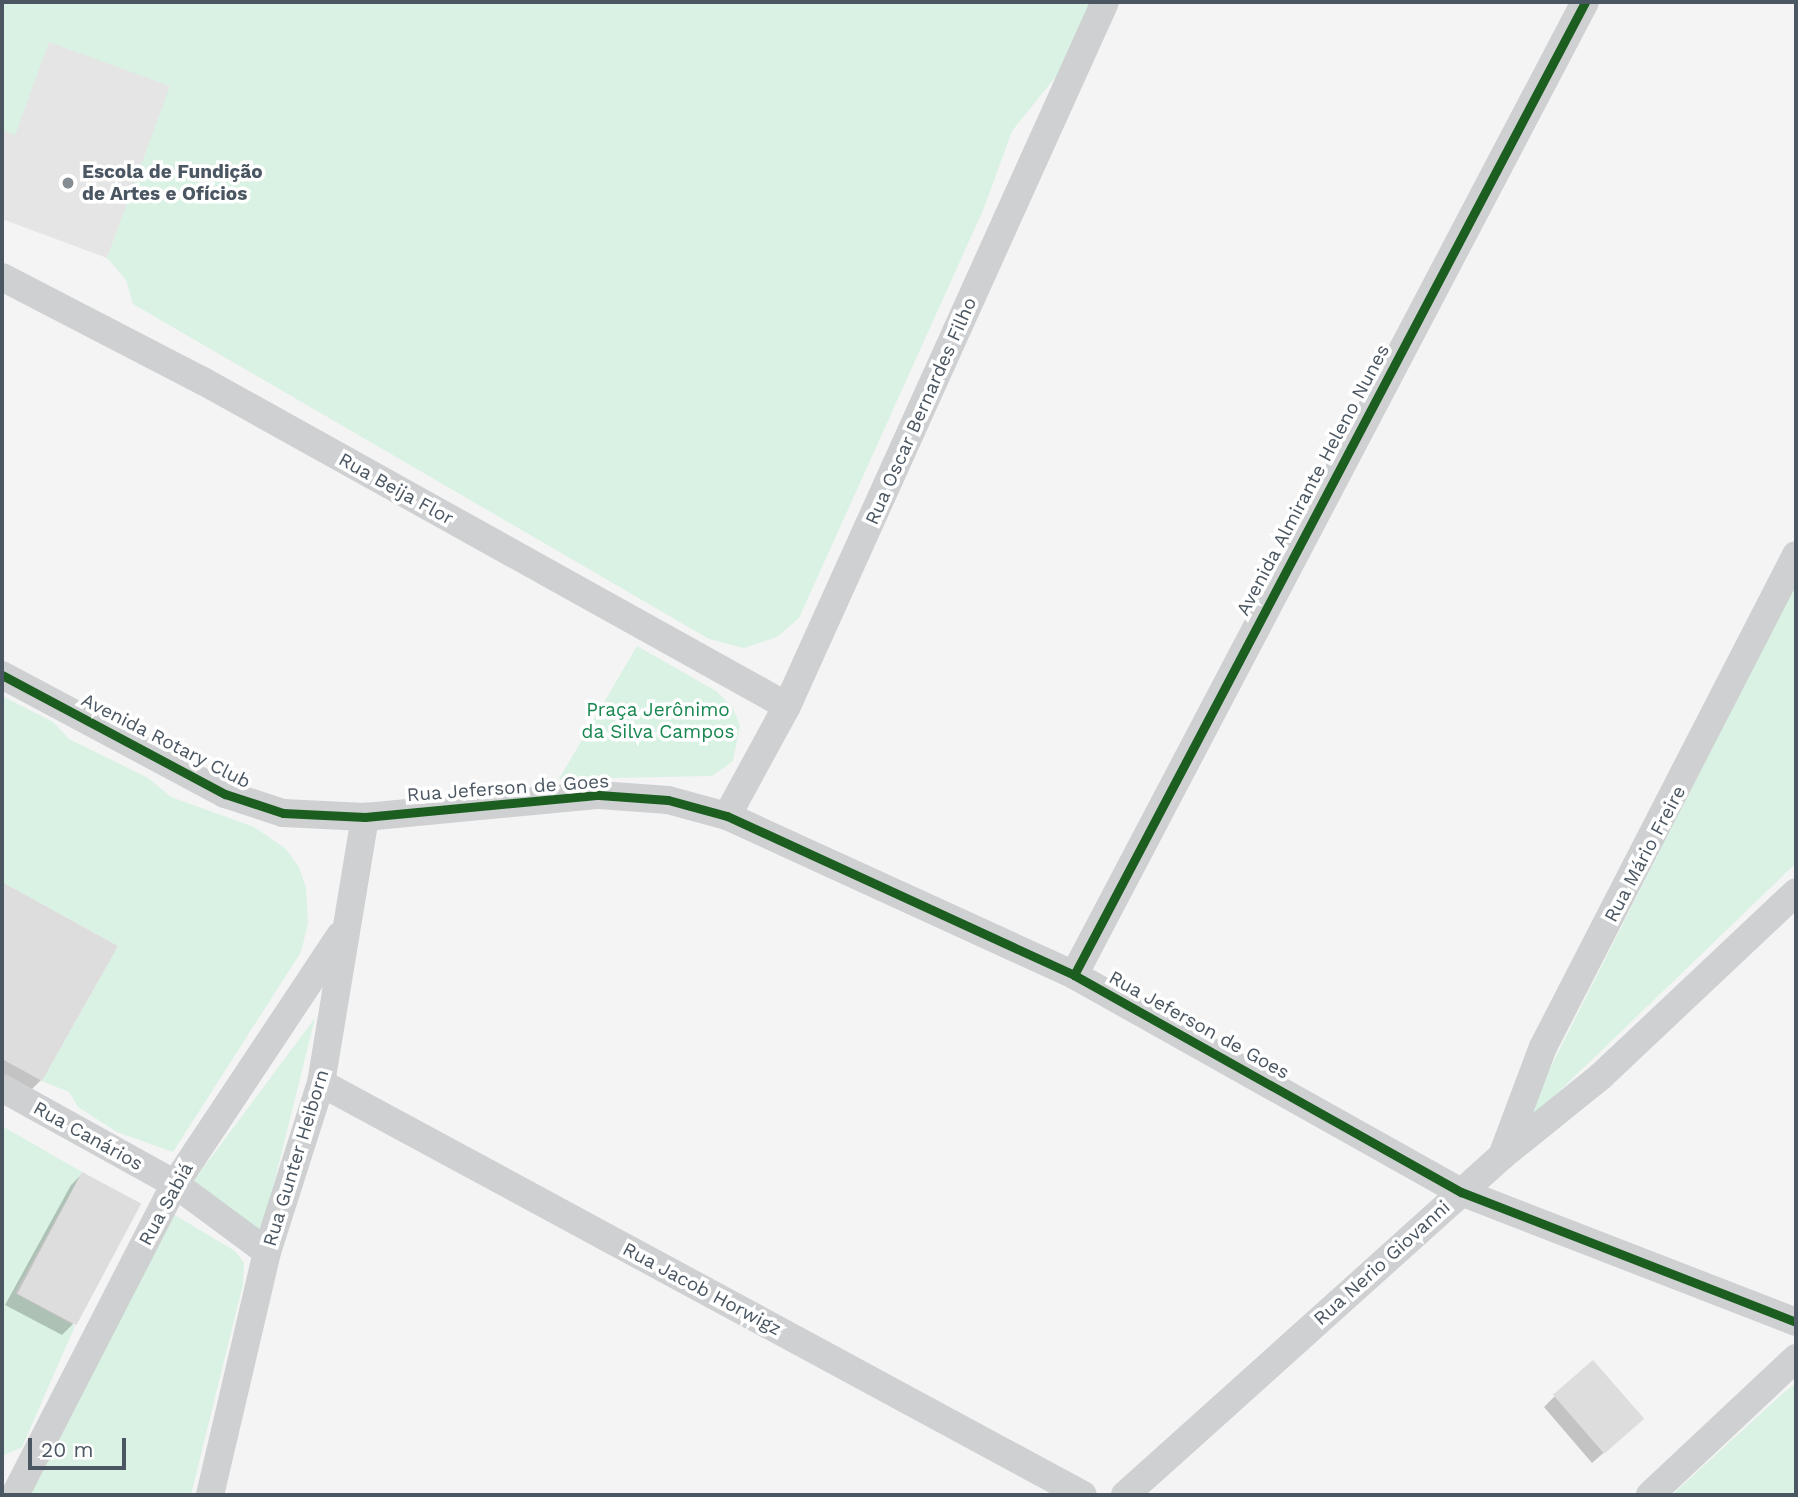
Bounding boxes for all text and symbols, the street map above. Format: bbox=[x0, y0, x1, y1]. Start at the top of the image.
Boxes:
place label: Escola de Fundição de Artes e Ofícios bbox=[82, 161, 263, 205]
marker: Escola de Fundição de Artes e Ofícios bbox=[60, 175, 76, 191]
street label: Rua Oscar Bernardes Filho bbox=[860, 293, 982, 529]
street label: Avenida Almirante Heleno Nunes bbox=[1231, 340, 1395, 620]
street label: Rua Beija Flor bbox=[334, 448, 458, 530]
street label: Avenida Rotary Club bbox=[77, 688, 255, 794]
park label: Praça Jerônimo da Silva Campos bbox=[581, 699, 735, 743]
street label: Rua Jeferson de Goes bbox=[406, 770, 610, 806]
street label: Rua Mário Freire bbox=[1599, 782, 1691, 926]
street label: Rua Jeferson de Goes bbox=[1104, 966, 1294, 1084]
street label: Rua Gunter Heiborn bbox=[258, 1067, 334, 1249]
street label: Rua Canários bbox=[29, 1096, 147, 1176]
street label: Rua Sabiá bbox=[134, 1158, 198, 1250]
street label: Rua Nerio Giovanni bbox=[1309, 1196, 1455, 1330]
street label: Rua Jacob Horwigz bbox=[618, 1237, 786, 1341]
scale bar bbox=[32, 1424, 130, 1468]
text: 20 m bbox=[41, 1437, 93, 1462]

